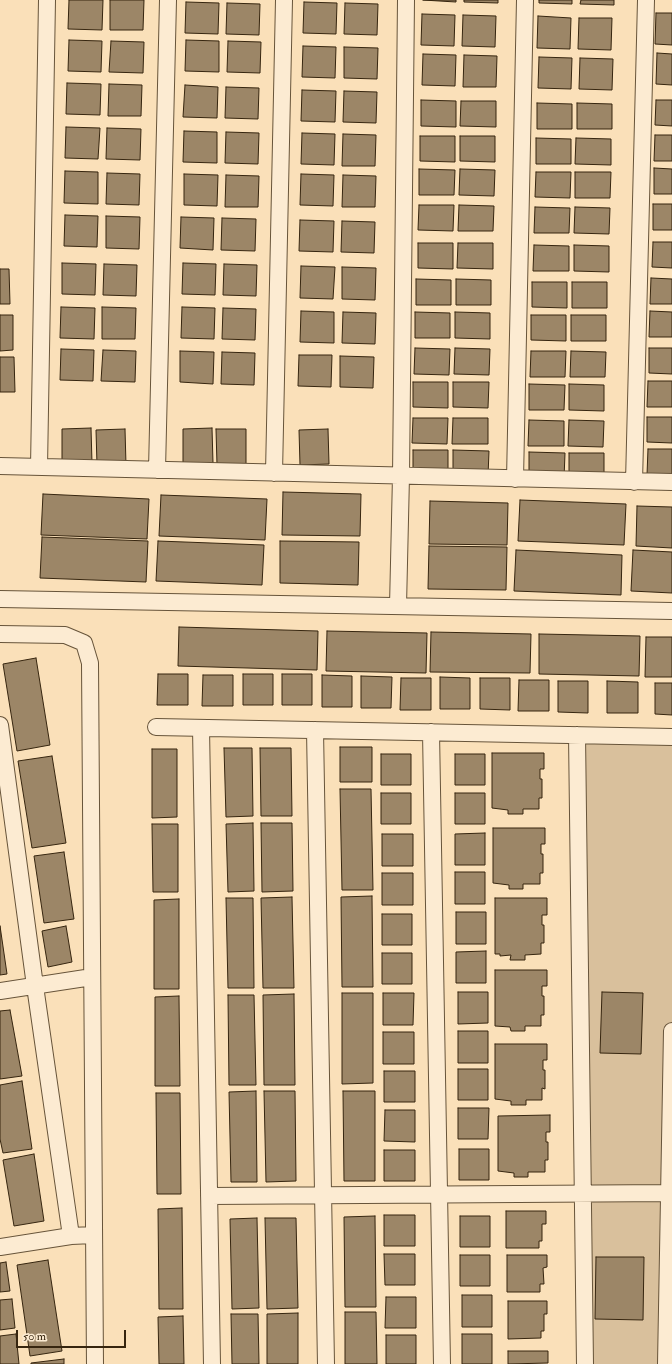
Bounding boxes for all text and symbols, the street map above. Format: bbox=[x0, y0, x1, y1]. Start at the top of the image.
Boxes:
scale bar bbox=[18, 1322, 128, 1348]
text: 50 m bbox=[23, 1329, 46, 1344]

